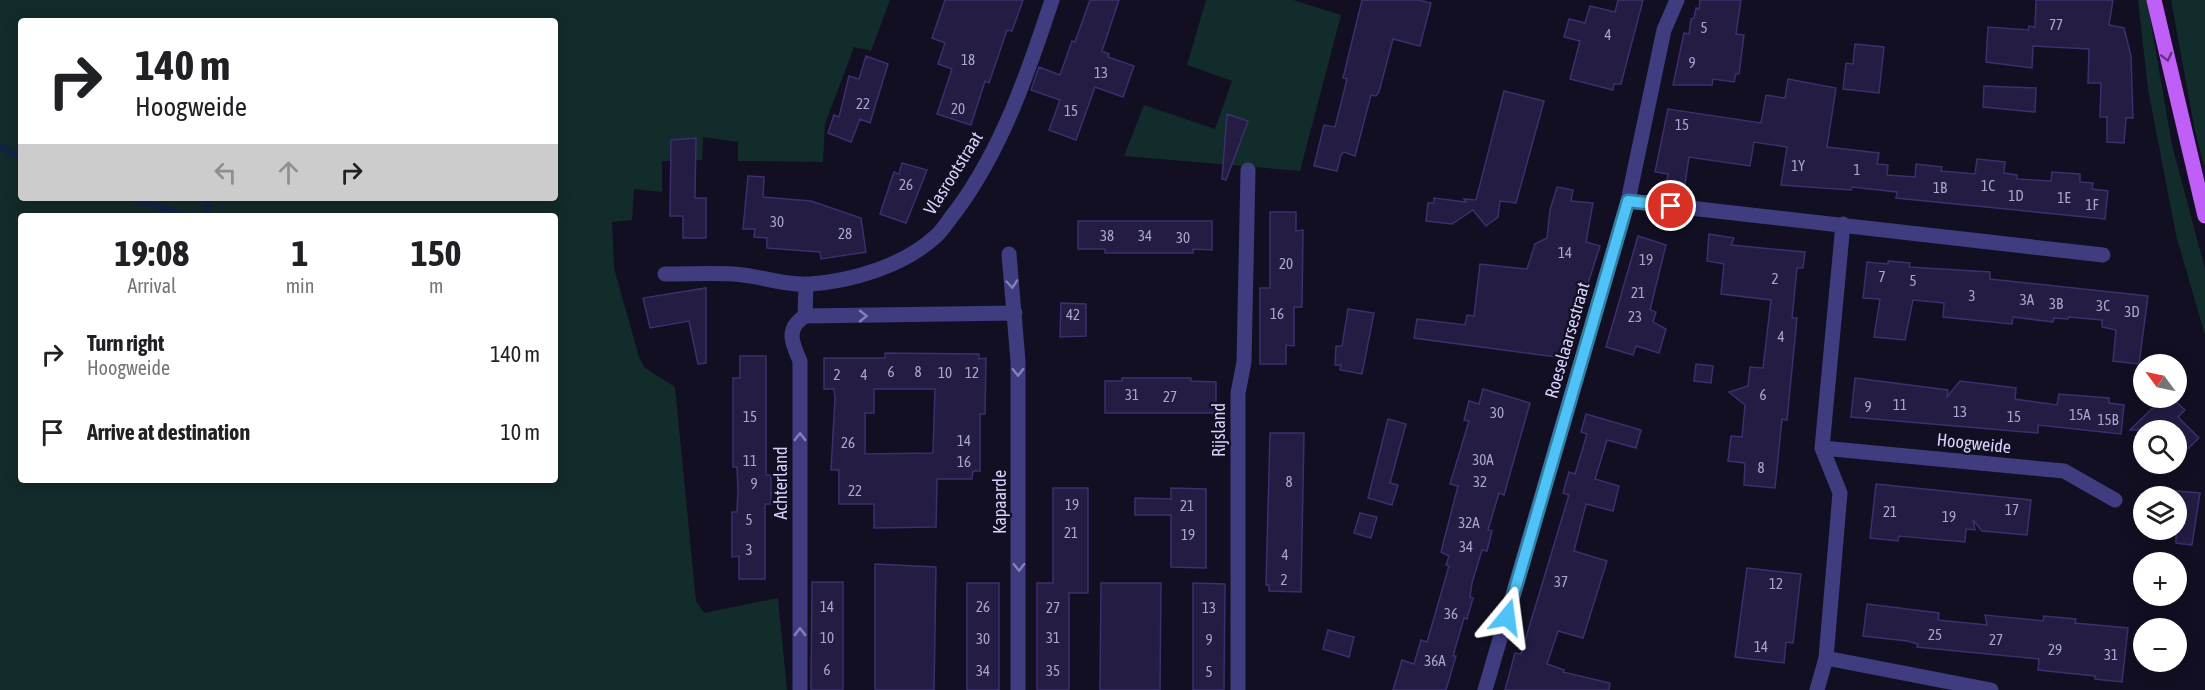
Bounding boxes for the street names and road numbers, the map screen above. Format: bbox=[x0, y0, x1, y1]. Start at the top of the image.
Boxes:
street label: Vlasrootstraat bbox=[919, 128, 987, 218]
street label: Roeselaarsestraat bbox=[1540, 279, 1594, 401]
street label: Rijsland bbox=[1208, 403, 1229, 457]
street label: Hoogweide bbox=[1936, 429, 2012, 457]
street label: Achterland bbox=[770, 446, 791, 520]
street label: Kapaarde bbox=[989, 470, 1010, 534]

